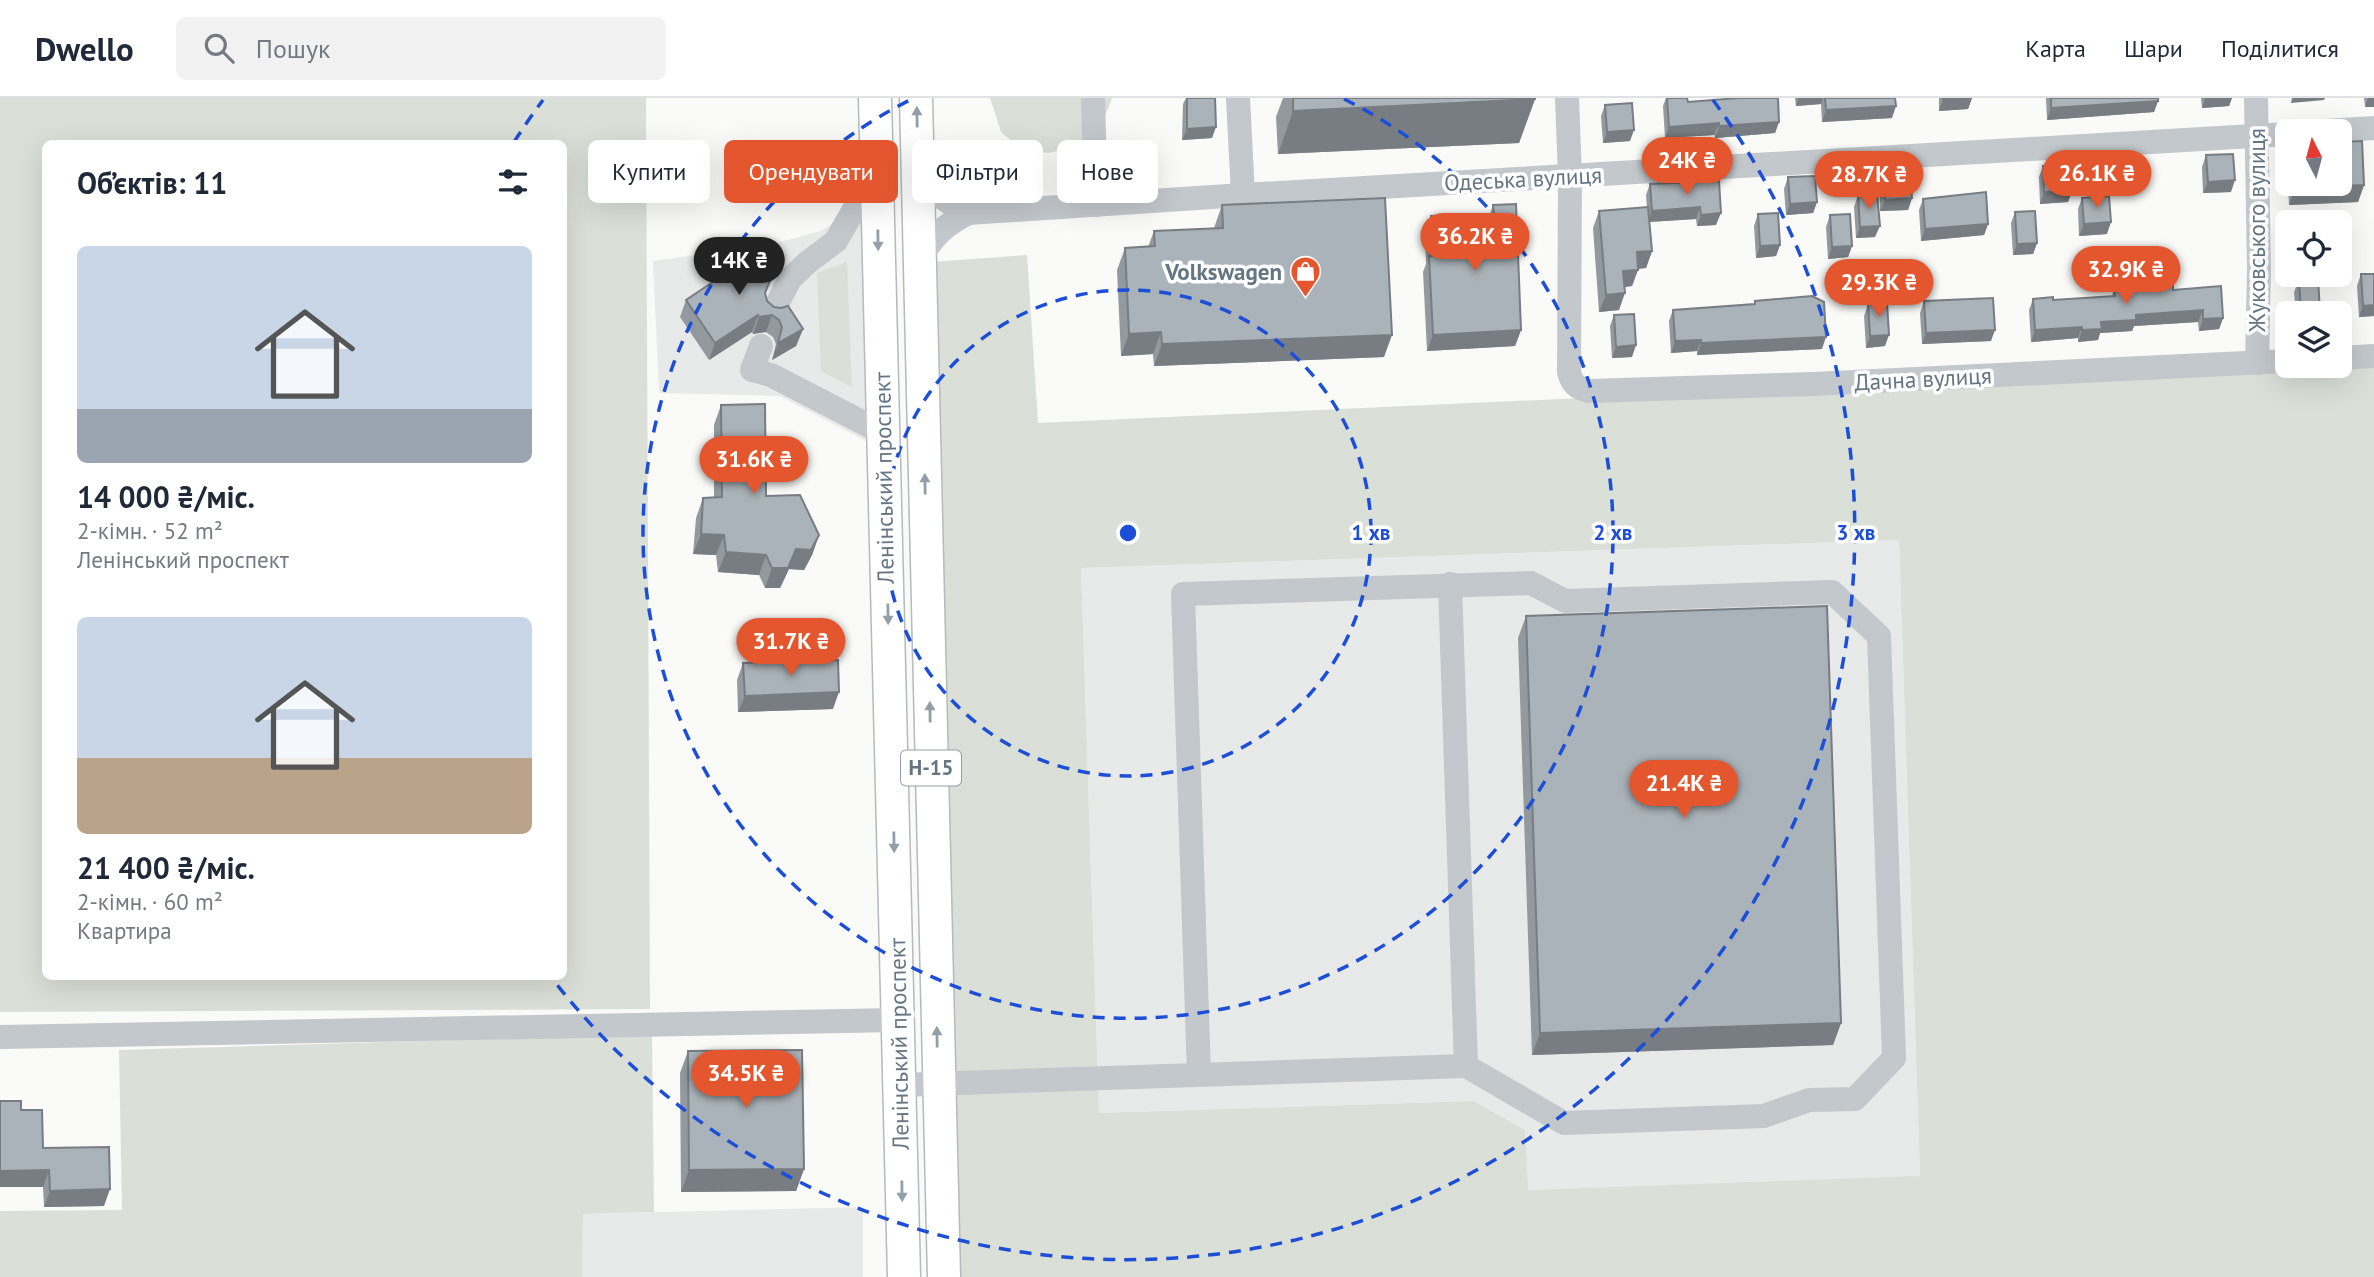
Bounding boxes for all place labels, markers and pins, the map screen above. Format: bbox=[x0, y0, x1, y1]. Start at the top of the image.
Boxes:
pin: 24K ₴ bbox=[1638, 138, 1736, 197]
pin: 26.1K ₴ bbox=[2032, 150, 2162, 210]
pin: 28.7K ₴ bbox=[1804, 152, 1934, 211]
pin: 36.2K ₴ bbox=[1410, 214, 1540, 273]
pin: 14K ₴ bbox=[690, 238, 788, 297]
pin: 32.9K ₴ bbox=[2061, 246, 2191, 306]
shop icon: Volkswagen bbox=[1288, 255, 1322, 299]
place label: Volkswagen bbox=[1164, 257, 1282, 286]
pin: 29.3K ₴ bbox=[1814, 260, 1944, 319]
pin: 31.6K ₴ bbox=[689, 436, 819, 496]
centre of rings bbox=[1116, 521, 1140, 545]
pin: 31.7K ₴ bbox=[726, 618, 856, 678]
pin: 21.4K ₴ bbox=[1619, 760, 1749, 820]
pin: 34.5K ₴ bbox=[681, 1051, 811, 1110]

